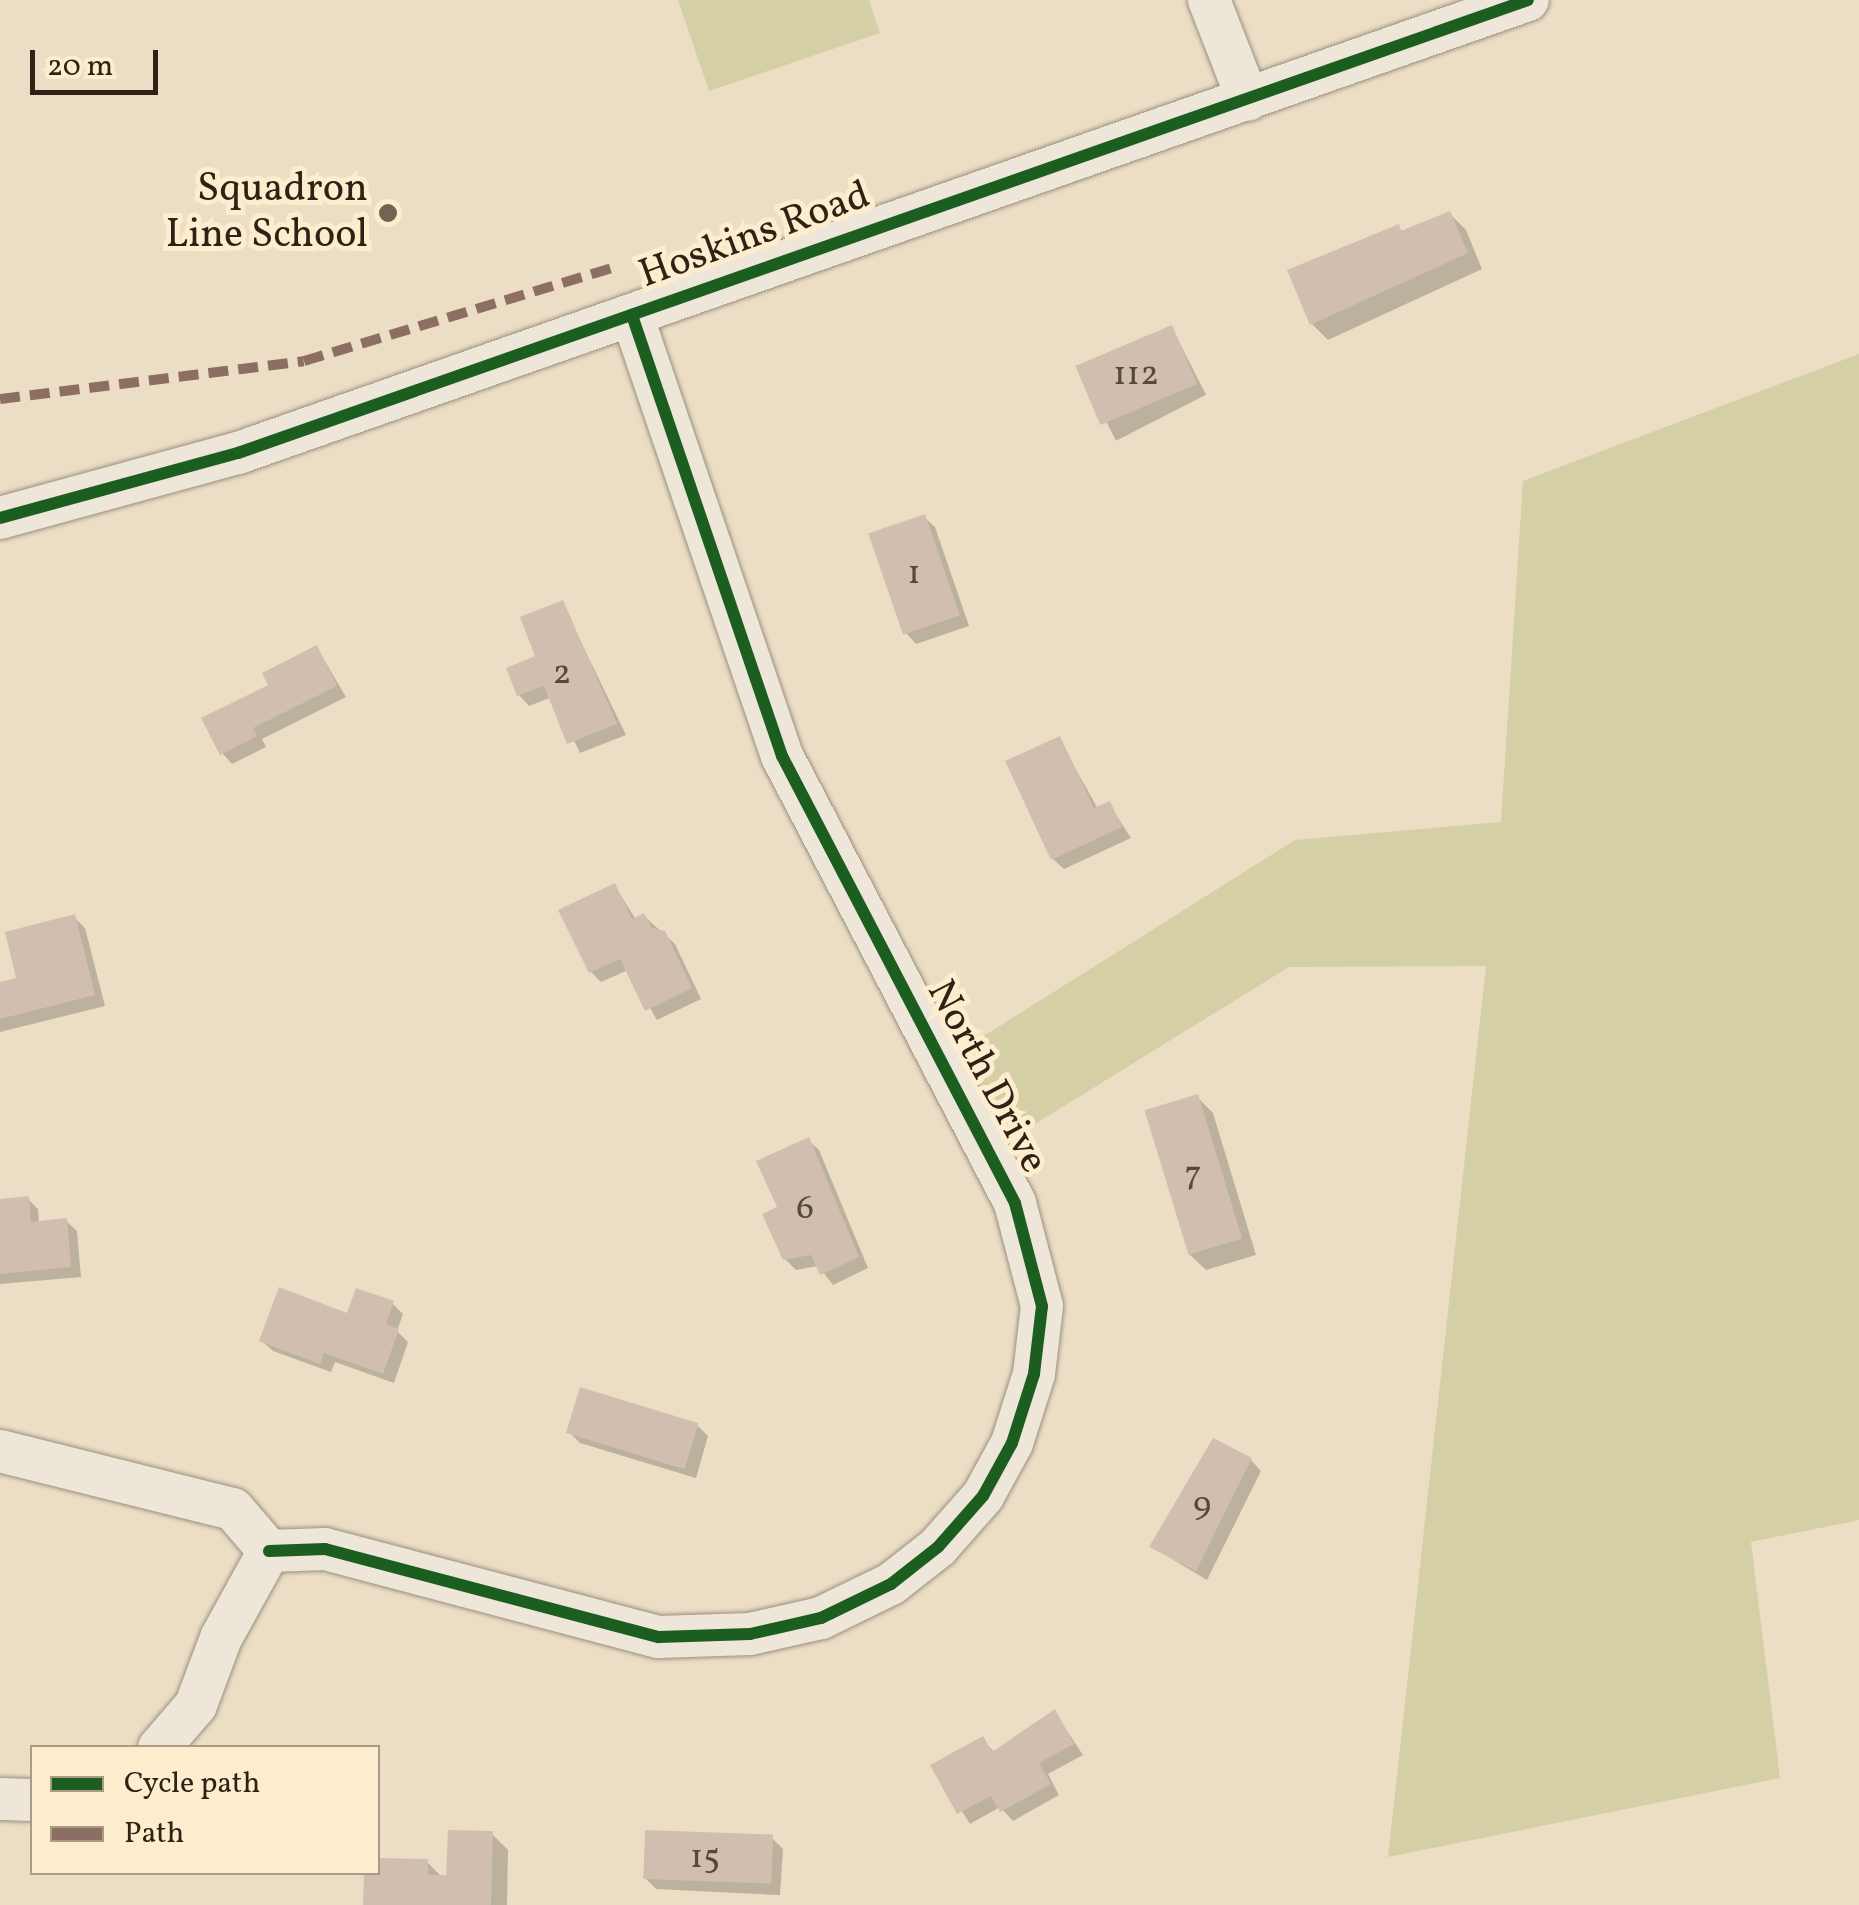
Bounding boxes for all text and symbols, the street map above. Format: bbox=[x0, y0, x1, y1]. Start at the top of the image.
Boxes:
scale bar bbox=[35, 30, 162, 92]
text: 20 m bbox=[47, 46, 113, 88]
place label: Squadron Line School bbox=[166, 166, 368, 260]
street label: Hoskins Road bbox=[633, 172, 877, 300]
marker: Squadron Line School bbox=[377, 202, 399, 224]
house number: 112 bbox=[1113, 354, 1159, 396]
house number: 1 bbox=[907, 553, 921, 595]
house number: 2 bbox=[553, 653, 571, 695]
street label: North Drive bbox=[915, 972, 1057, 1182]
house number: 7 bbox=[1185, 1154, 1201, 1196]
house number: 6 bbox=[796, 1188, 814, 1230]
house number: 9 bbox=[1193, 1484, 1211, 1526]
legend bbox=[30, 1745, 380, 1875]
text: Cycle path bbox=[124, 1763, 260, 1805]
text: Path bbox=[124, 1813, 184, 1855]
house number: 15 bbox=[690, 1837, 720, 1879]

